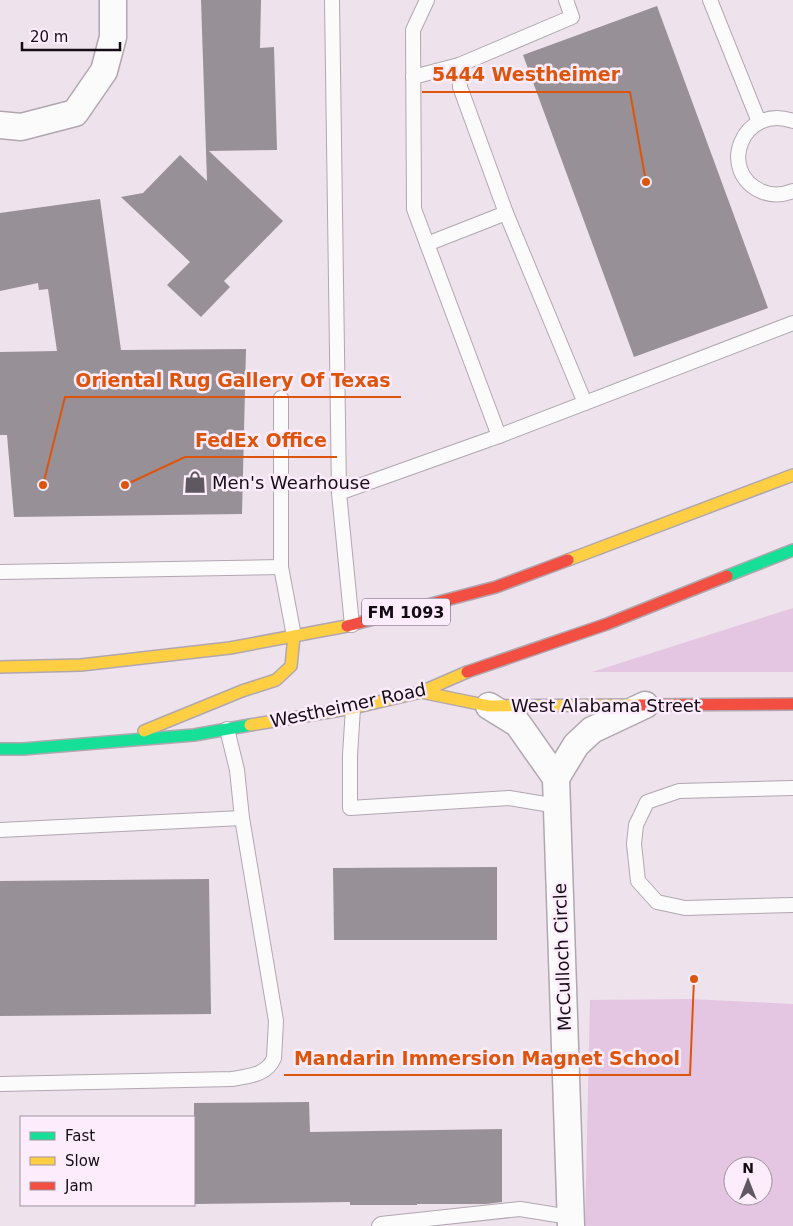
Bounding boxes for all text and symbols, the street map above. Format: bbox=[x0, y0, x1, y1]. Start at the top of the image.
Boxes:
scale bar bbox=[22, 20, 120, 52]
text: 20 m bbox=[30, 28, 68, 46]
callout: 5444 Westheimer bbox=[422, 58, 630, 92]
text: 5444 Westheimer bbox=[432, 63, 621, 85]
callout: Oriental Rug Gallery Of Texas bbox=[65, 363, 401, 397]
text: Oriental Rug Gallery Of Texas bbox=[75, 369, 391, 391]
callout: FedEx Office bbox=[185, 423, 337, 457]
text: FedEx Office bbox=[195, 429, 327, 451]
shop icon: Men's Wearhouse bbox=[182, 469, 208, 495]
place label: Men's Wearhouse bbox=[212, 472, 370, 493]
road number: FM 1093 bbox=[362, 598, 450, 626]
street label: Westheimer Road bbox=[268, 678, 428, 732]
street label: West Alabama Street bbox=[511, 695, 701, 716]
street label: McCulloch Circle bbox=[549, 883, 575, 1031]
callout: Mandarin Immersion Magnet School bbox=[284, 1041, 690, 1075]
text: Mandarin Immersion Magnet School bbox=[294, 1047, 680, 1069]
legend bbox=[20, 1116, 195, 1206]
text: Fast bbox=[65, 1127, 95, 1145]
text: Slow bbox=[65, 1152, 100, 1170]
north arrow bbox=[723, 1156, 773, 1206]
text: N bbox=[742, 1160, 754, 1176]
text: Jam bbox=[64, 1177, 93, 1195]

